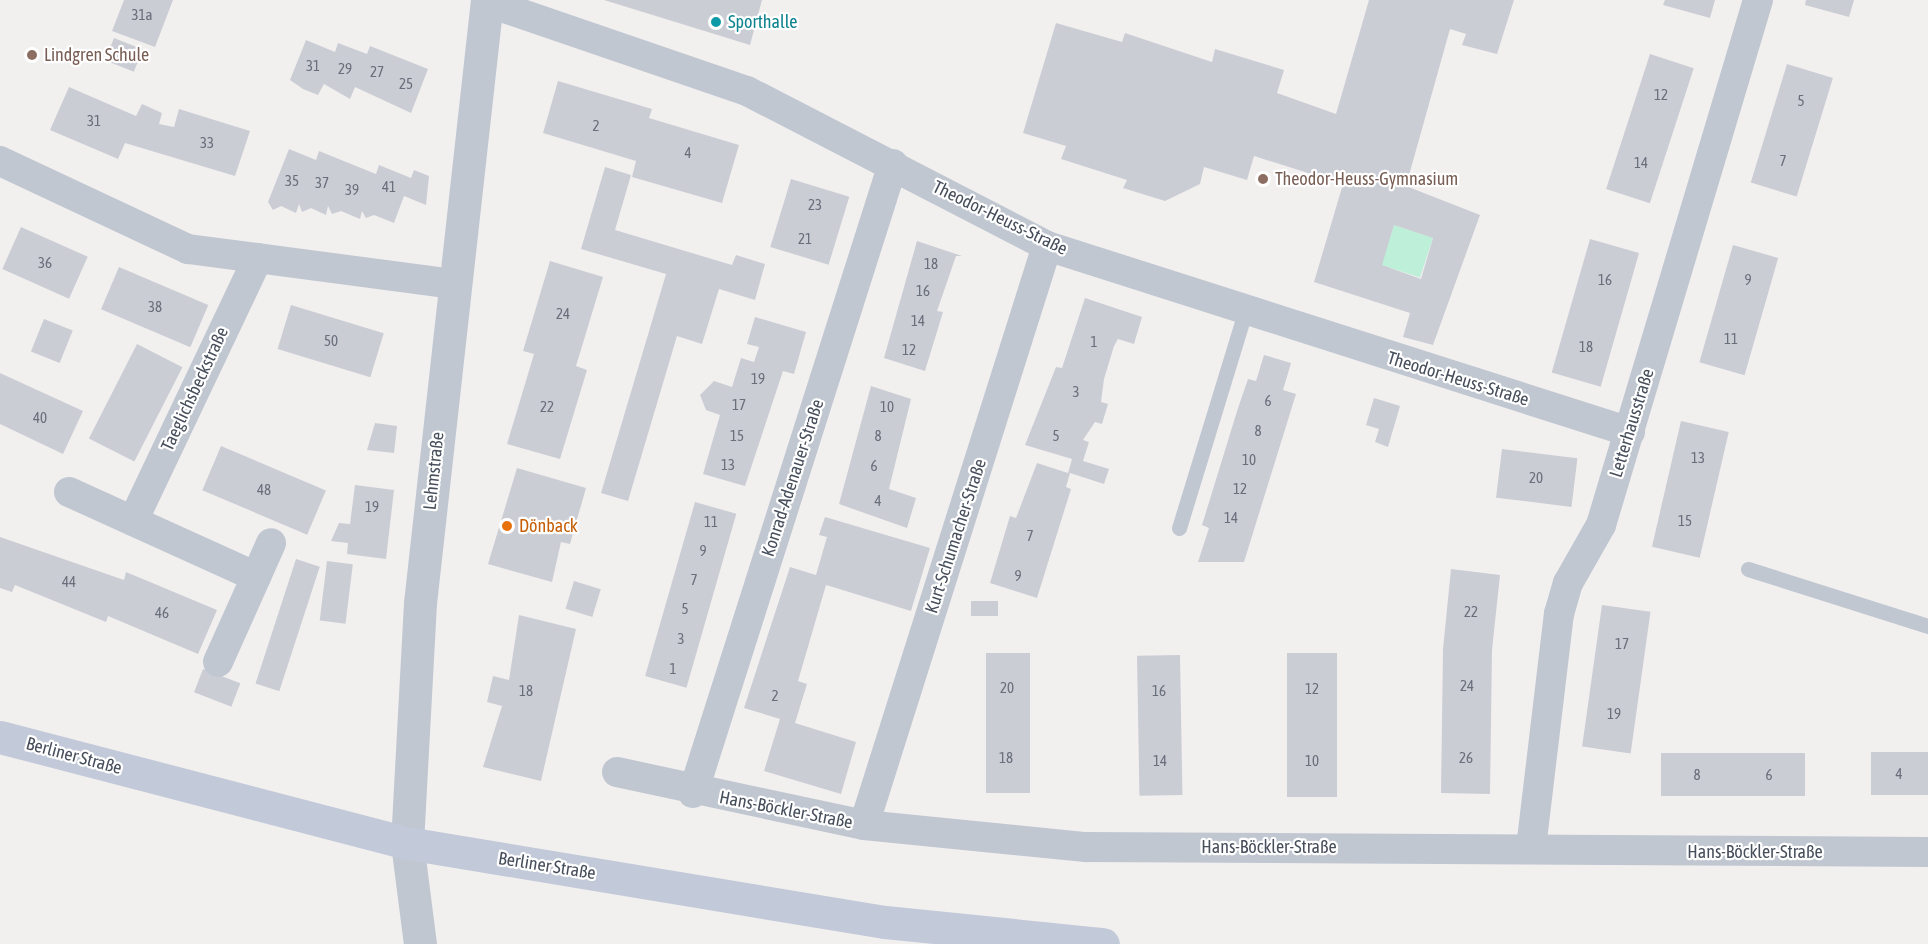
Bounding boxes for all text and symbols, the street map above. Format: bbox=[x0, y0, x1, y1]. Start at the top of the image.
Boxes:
house number: 31a bbox=[131, 6, 153, 24]
place label: Sporthalle bbox=[728, 11, 797, 33]
marker: Sporthalle bbox=[709, 15, 723, 29]
place label: Lindgren Schule bbox=[44, 44, 149, 66]
marker: Lindgren Schule bbox=[25, 48, 39, 62]
house number: 31 bbox=[306, 57, 320, 75]
house number: 29 bbox=[338, 60, 352, 78]
house number: 27 bbox=[370, 63, 384, 81]
house number: 25 bbox=[399, 75, 413, 93]
house number: 12 bbox=[1654, 86, 1668, 104]
house number: 5 bbox=[1797, 92, 1805, 110]
house number: 31 bbox=[87, 112, 101, 130]
house number: 2 bbox=[592, 117, 600, 135]
house number: 33 bbox=[200, 134, 214, 152]
house number: 4 bbox=[684, 144, 692, 162]
house number: 7 bbox=[1779, 152, 1787, 170]
house number: 14 bbox=[1634, 154, 1648, 172]
place label: Theodor-Heuss-Gymnasium bbox=[1275, 168, 1458, 190]
house number: 35 bbox=[285, 172, 299, 190]
marker: Theodor-Heuss-Gymnasium bbox=[1256, 172, 1270, 186]
house number: 37 bbox=[315, 174, 329, 192]
street label: Theodor-Heuss-Straße bbox=[929, 176, 1071, 260]
house number: 41 bbox=[382, 178, 396, 196]
house number: 39 bbox=[345, 181, 359, 199]
house number: 23 bbox=[808, 196, 822, 214]
house number: 21 bbox=[798, 230, 812, 248]
house number: 36 bbox=[38, 254, 52, 272]
house number: 18 bbox=[924, 255, 938, 273]
house number: 16 bbox=[1598, 271, 1612, 289]
house number: 9 bbox=[1744, 271, 1752, 289]
house number: 16 bbox=[916, 282, 930, 300]
house number: 38 bbox=[148, 298, 162, 316]
house number: 24 bbox=[556, 305, 570, 323]
house number: 14 bbox=[911, 312, 925, 330]
street label: Taeglichsbeckstraße bbox=[157, 324, 233, 454]
house number: 11 bbox=[1724, 330, 1738, 348]
house number: 50 bbox=[324, 332, 338, 350]
house number: 1 bbox=[1090, 333, 1098, 351]
house number: 18 bbox=[1579, 338, 1593, 356]
house number: 12 bbox=[902, 341, 916, 359]
street label: Theodor-Heuss-Straße bbox=[1385, 347, 1531, 411]
street label: Letterhausstraße bbox=[1605, 366, 1659, 480]
house number: 19 bbox=[751, 370, 765, 388]
house number: 3 bbox=[1072, 383, 1080, 401]
house number: 6 bbox=[1264, 392, 1272, 410]
house number: 17 bbox=[732, 396, 746, 414]
street label: Konrad-Adenauer-Straße bbox=[757, 397, 829, 559]
house number: 22 bbox=[540, 398, 554, 416]
house number: 10 bbox=[880, 398, 894, 416]
house number: 40 bbox=[33, 409, 47, 427]
house number: 8 bbox=[1254, 422, 1262, 440]
house number: 15 bbox=[730, 427, 744, 445]
house number: 8 bbox=[874, 427, 882, 445]
house number: 5 bbox=[1052, 427, 1060, 445]
street label: Lehmstraße bbox=[419, 431, 449, 511]
house number: 13 bbox=[1691, 449, 1705, 467]
house number: 10 bbox=[1242, 451, 1256, 469]
house number: 13 bbox=[721, 456, 735, 474]
street label: Kurt-Schumacher-Straße bbox=[921, 456, 991, 616]
house number: 6 bbox=[870, 457, 878, 475]
house number: 20 bbox=[1529, 469, 1543, 487]
house number: 12 bbox=[1233, 480, 1247, 498]
house number: 48 bbox=[257, 481, 271, 499]
house number: 4 bbox=[874, 492, 882, 510]
house number: 19 bbox=[365, 498, 379, 516]
house number: 14 bbox=[1224, 509, 1238, 527]
house number: 15 bbox=[1678, 512, 1692, 530]
house number: 11 bbox=[704, 513, 718, 531]
place label: Dönback bbox=[519, 515, 578, 537]
marker: Dönback bbox=[500, 519, 514, 533]
house number: 7 bbox=[1026, 527, 1034, 545]
house number: 9 bbox=[699, 542, 707, 560]
house number: 9 bbox=[1014, 567, 1022, 585]
house number: 7 bbox=[690, 571, 698, 589]
house number: 44 bbox=[62, 573, 76, 591]
house number: 5 bbox=[681, 600, 689, 618]
house number: 22 bbox=[1464, 603, 1478, 621]
house number: 46 bbox=[155, 604, 169, 622]
house number: 3 bbox=[677, 630, 685, 648]
house number: 17 bbox=[1615, 635, 1629, 653]
house number: 1 bbox=[669, 660, 677, 678]
house number: 24 bbox=[1460, 677, 1474, 695]
house number: 20 bbox=[1000, 679, 1014, 697]
house number: 12 bbox=[1305, 680, 1319, 698]
house number: 18 bbox=[519, 682, 533, 700]
house number: 16 bbox=[1152, 682, 1166, 700]
house number: 2 bbox=[771, 687, 779, 705]
house number: 19 bbox=[1607, 705, 1621, 723]
street label: Berliner Straße bbox=[24, 733, 124, 779]
house number: 18 bbox=[999, 749, 1013, 767]
house number: 26 bbox=[1459, 749, 1473, 767]
house number: 14 bbox=[1153, 752, 1167, 770]
house number: 10 bbox=[1305, 752, 1319, 770]
house number: 4 bbox=[1895, 765, 1903, 783]
house number: 8 bbox=[1693, 766, 1701, 784]
house number: 6 bbox=[1765, 766, 1773, 784]
street label: Hans-Böckler-Straße bbox=[718, 786, 854, 834]
street label: Hans-Böckler-Straße bbox=[1201, 836, 1337, 858]
street label: Hans-Böckler-Straße bbox=[1687, 841, 1823, 863]
street label: Berliner Straße bbox=[497, 848, 597, 884]

